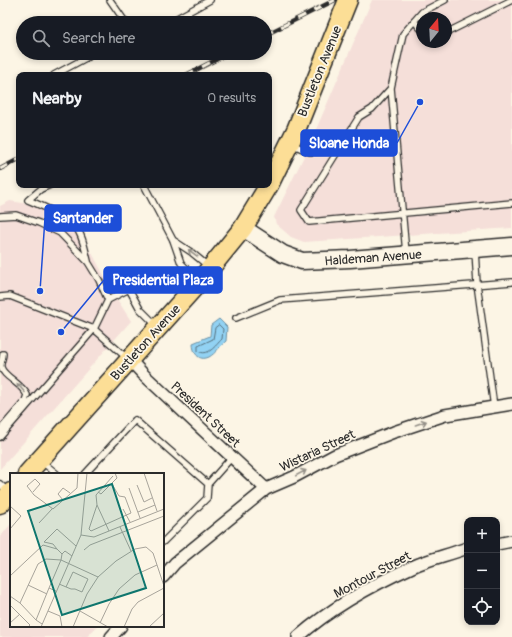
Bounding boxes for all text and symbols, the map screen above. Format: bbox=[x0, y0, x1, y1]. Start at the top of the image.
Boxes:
north arrow bbox=[416, 12, 452, 48]
search box bbox=[16, 16, 272, 60]
street label: Bustleton Avenue bbox=[294, 23, 346, 119]
icon: search bbox=[30, 27, 52, 49]
text: Search here bbox=[62, 29, 135, 48]
text: Nearby bbox=[32, 88, 81, 109]
text: 0 results bbox=[207, 90, 256, 106]
callout: Sloane Honda bbox=[301, 130, 397, 156]
text: Sloane Honda bbox=[309, 135, 390, 152]
callout: Santander bbox=[45, 205, 121, 231]
text: Santander bbox=[53, 210, 114, 227]
street label: Haldeman Avenue bbox=[324, 247, 423, 269]
one-way arrow bbox=[187, 249, 198, 258]
callout: Presidential Plaza bbox=[104, 267, 222, 293]
text: Presidential Plaza bbox=[112, 272, 214, 289]
street label: Bustleton Avenue bbox=[107, 301, 184, 384]
street label: President Street bbox=[167, 379, 244, 451]
one-way arrow bbox=[17, 383, 26, 393]
one-way arrow bbox=[414, 419, 427, 426]
street label: Wistaria Street bbox=[277, 426, 358, 475]
one-way arrow bbox=[295, 469, 307, 476]
inset map bbox=[10, 473, 164, 627]
map controls bbox=[464, 517, 500, 625]
button: + bbox=[464, 517, 500, 553]
street label: Montour Street bbox=[331, 548, 414, 602]
button: − bbox=[464, 553, 500, 589]
button: locate bbox=[464, 589, 500, 625]

